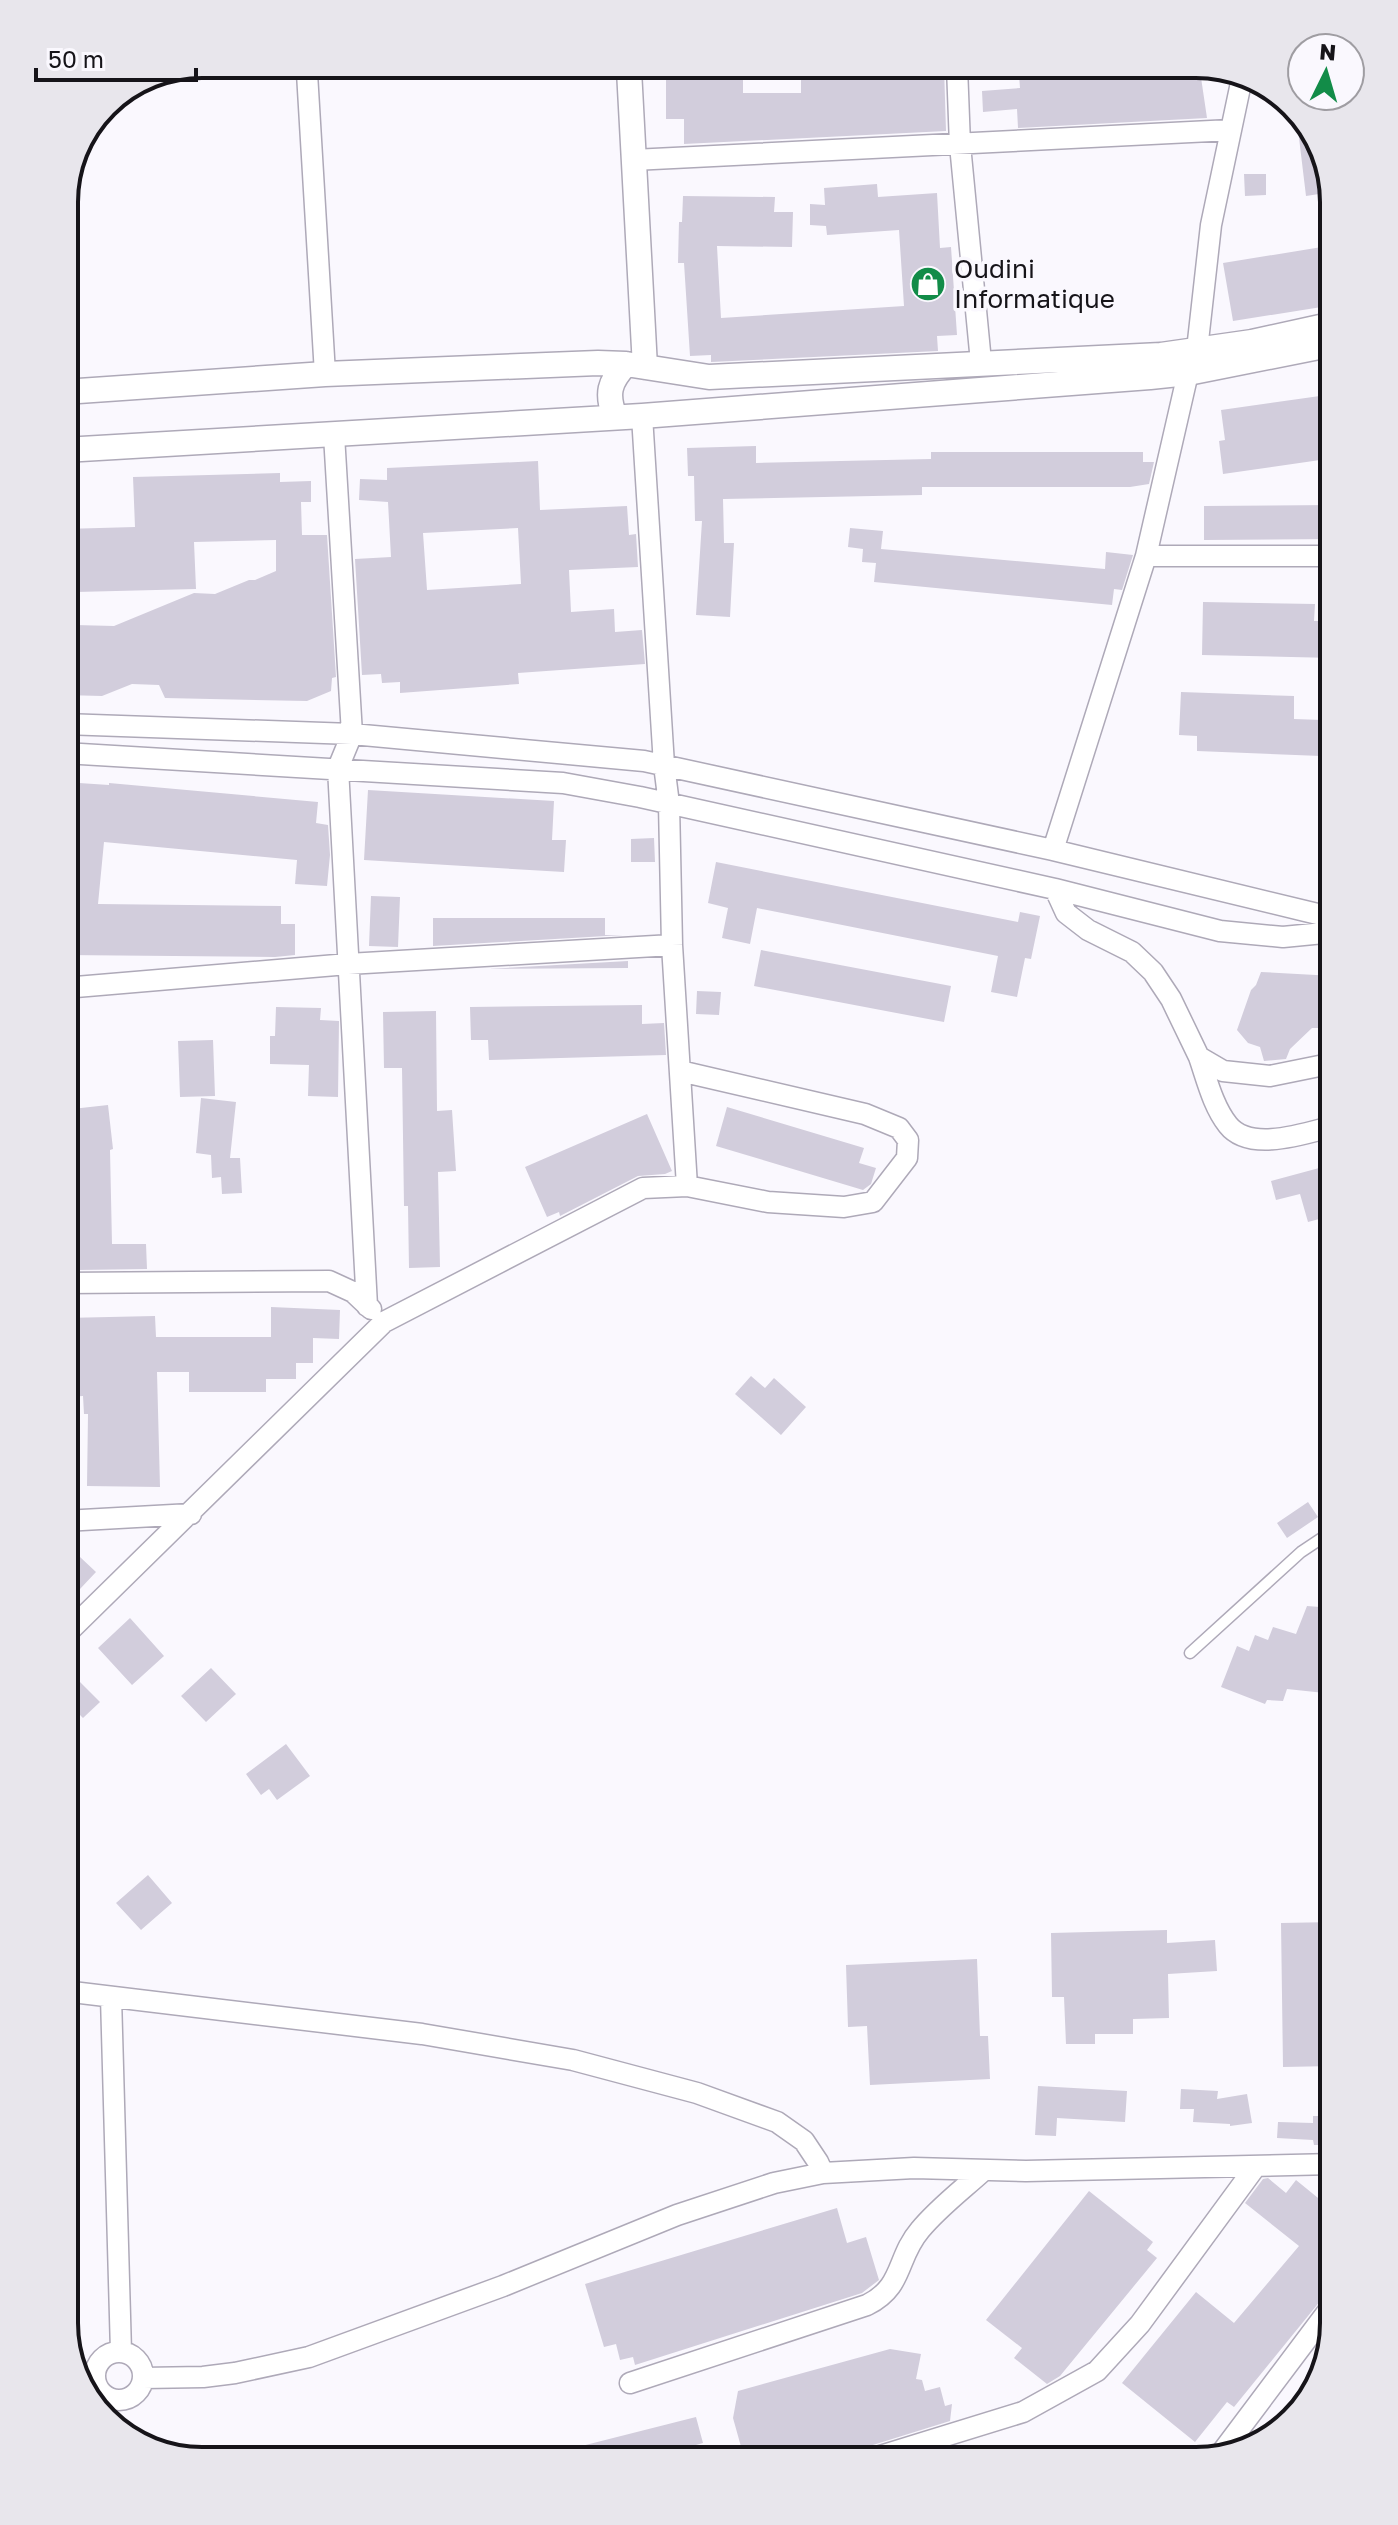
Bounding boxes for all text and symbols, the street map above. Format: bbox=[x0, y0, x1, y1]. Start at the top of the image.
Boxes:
scale bar bbox=[36, 32, 196, 82]
north arrow bbox=[1286, 32, 1366, 112]
text: N bbox=[1318, 37, 1337, 66]
text: 50 m bbox=[48, 44, 104, 73]
place label: Oudini Informatique bbox=[954, 253, 1115, 314]
shop icon: Oudini Informatique bbox=[909, 265, 947, 303]

